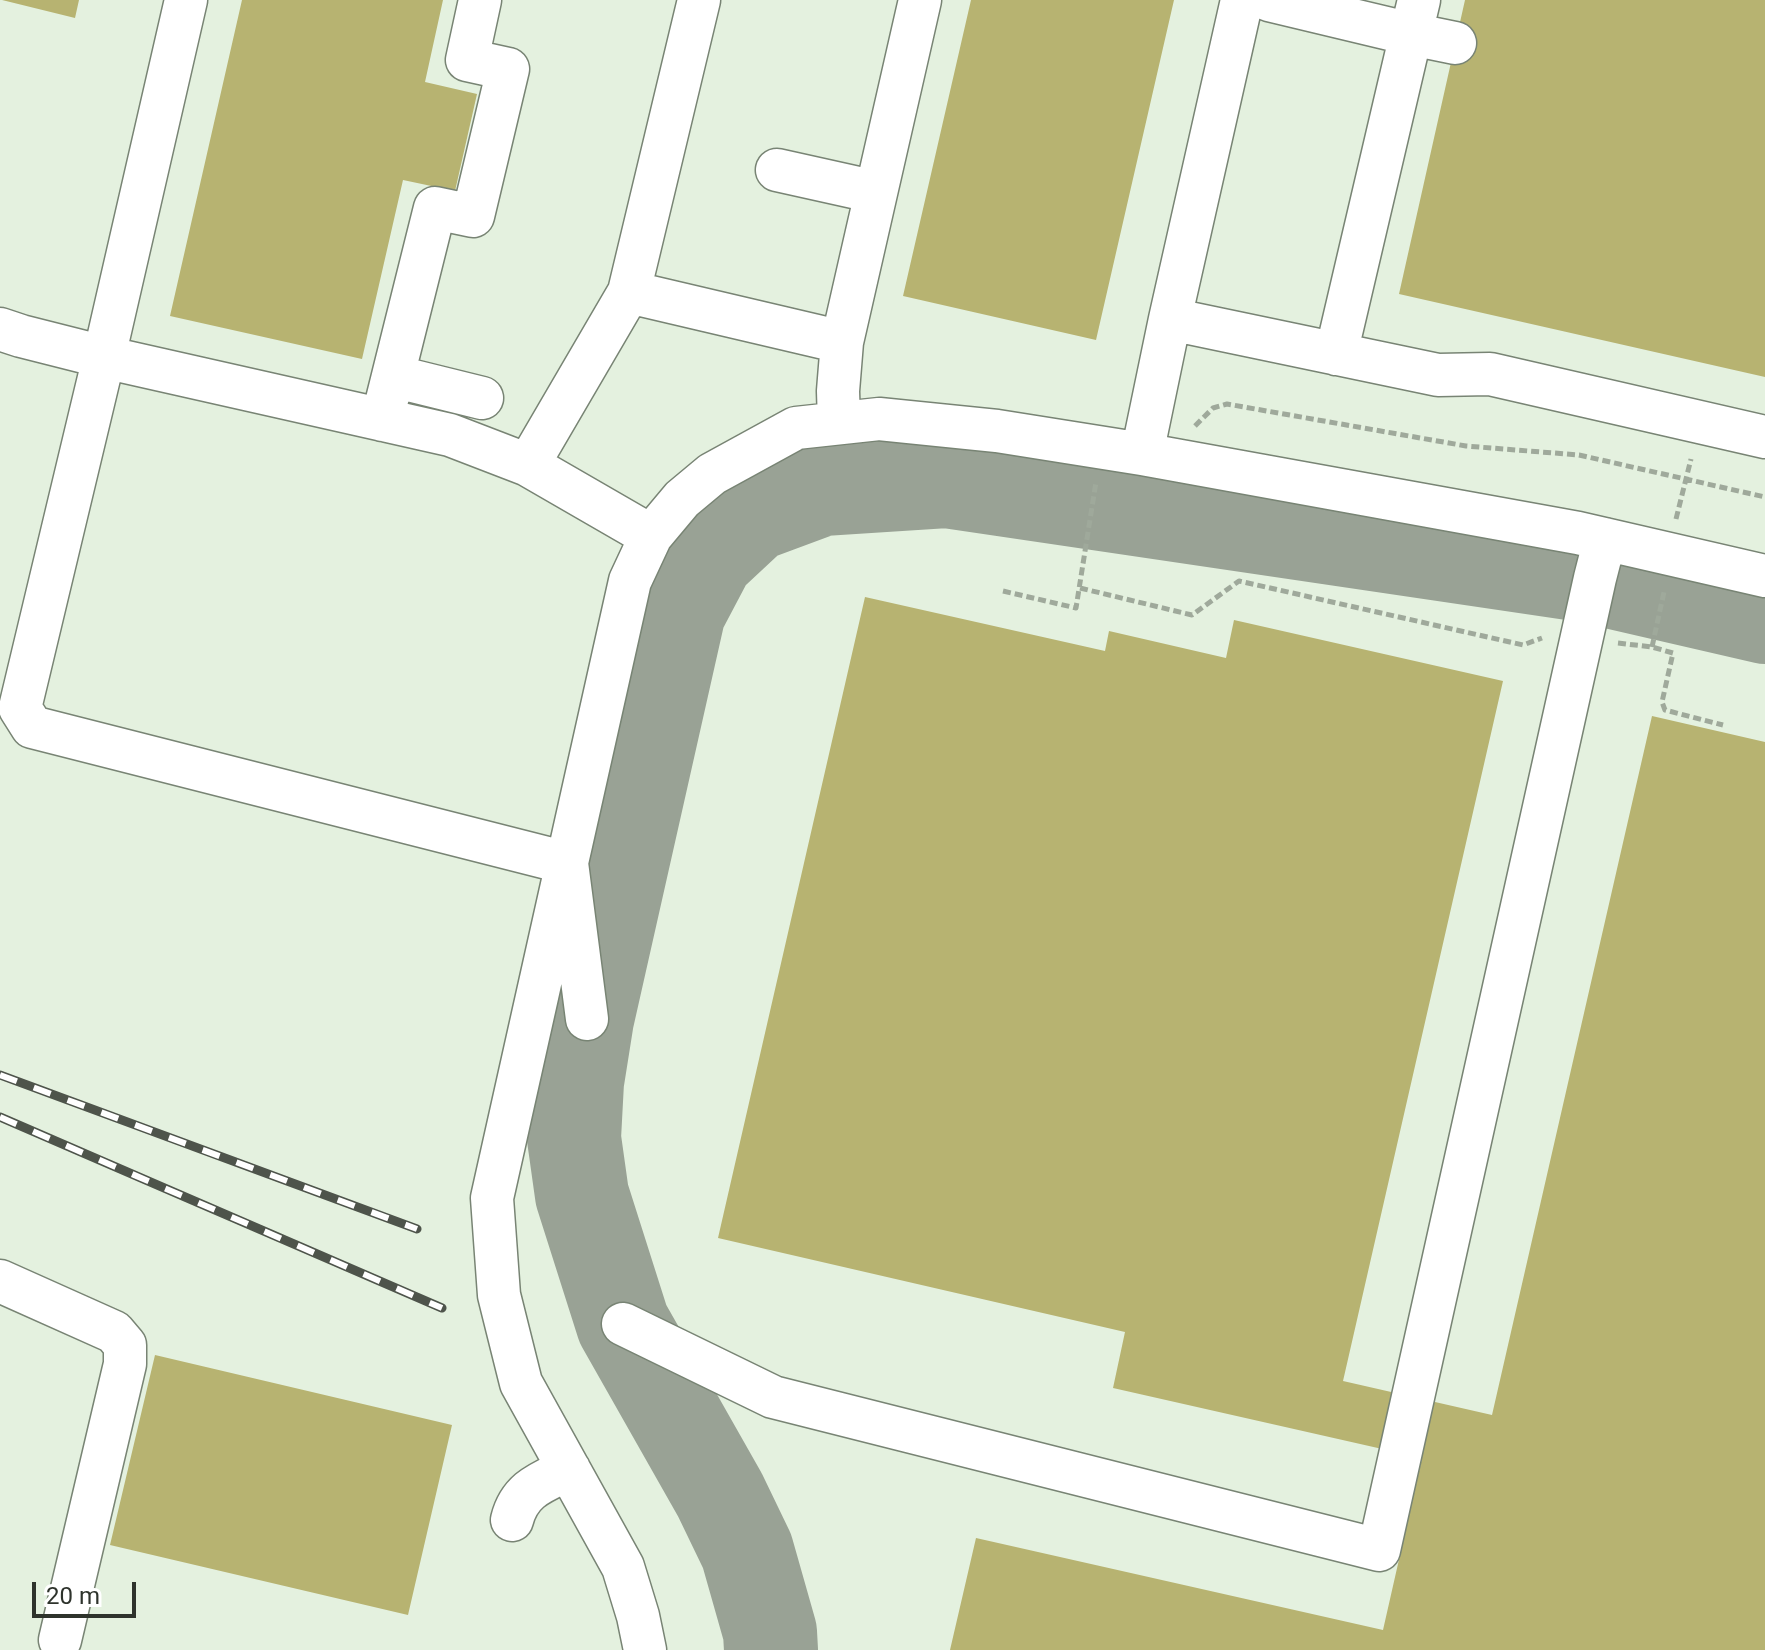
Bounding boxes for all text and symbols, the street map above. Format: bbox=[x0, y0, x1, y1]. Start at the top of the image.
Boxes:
scale bar bbox=[36, 1566, 140, 1616]
text: 20 m bbox=[46, 1582, 100, 1610]

